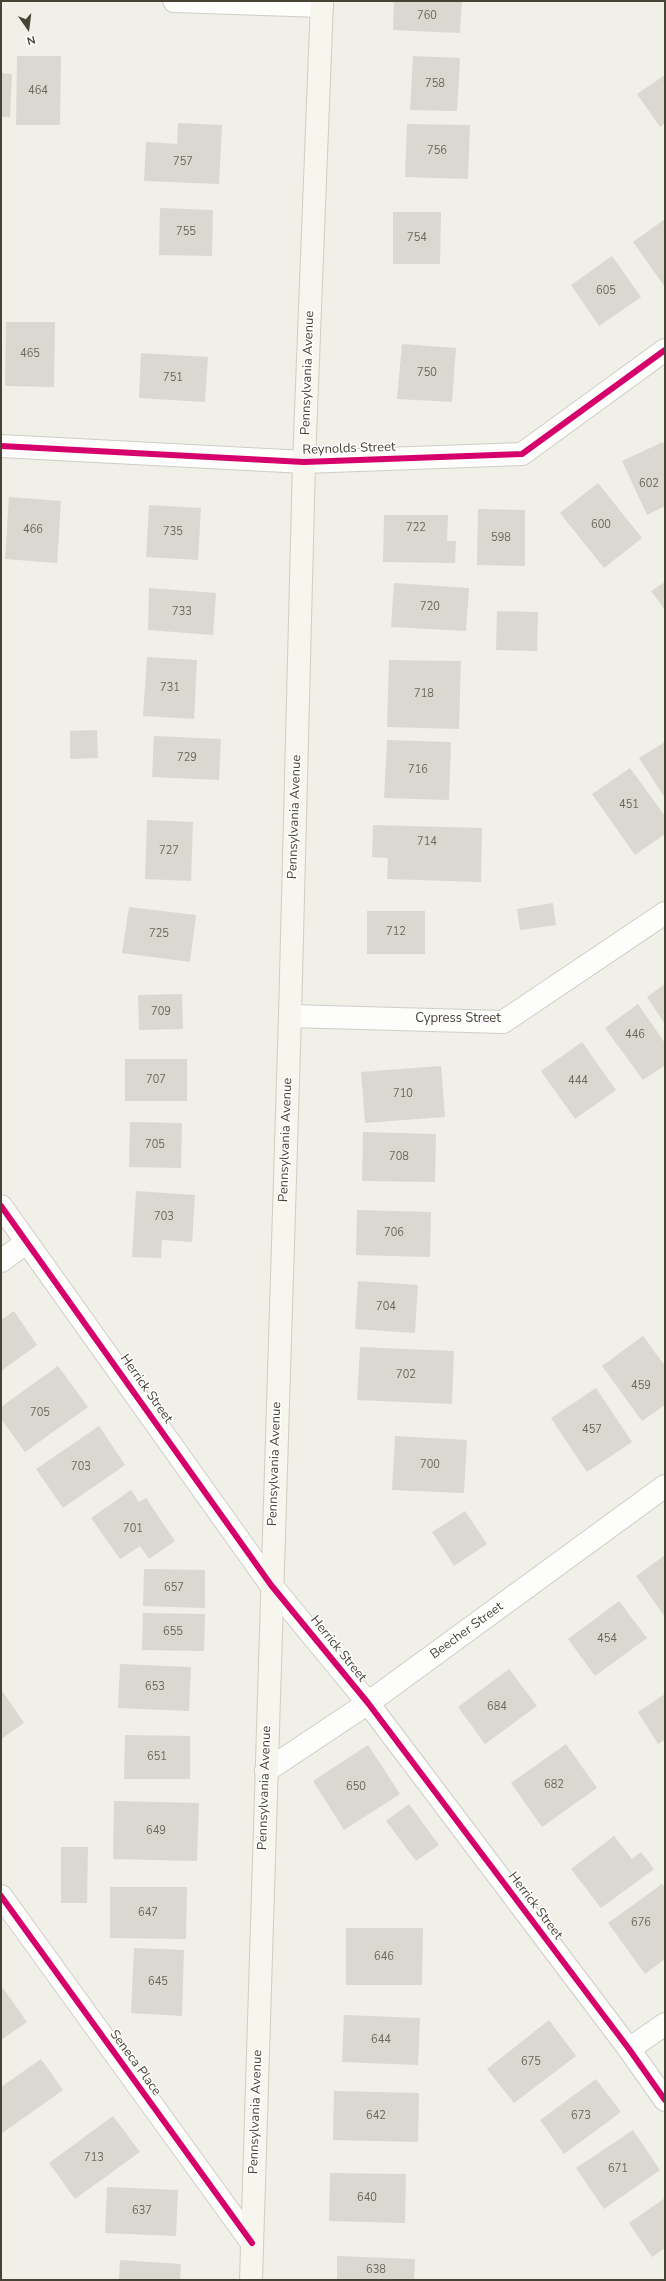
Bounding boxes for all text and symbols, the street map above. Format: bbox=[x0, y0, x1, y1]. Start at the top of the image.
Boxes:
north arrow bbox=[8, 8, 48, 48]
house number: 760 bbox=[417, 9, 437, 23]
text: N bbox=[25, 32, 37, 48]
house number: 758 bbox=[425, 77, 445, 91]
house number: 464 bbox=[28, 84, 48, 98]
house number: 756 bbox=[427, 144, 447, 158]
house number: 757 bbox=[173, 155, 193, 169]
house number: 755 bbox=[176, 225, 196, 239]
house number: 754 bbox=[407, 231, 427, 245]
house number: 605 bbox=[596, 284, 616, 298]
street label: Pennsylvania Avenue bbox=[298, 311, 318, 435]
house number: 465 bbox=[20, 347, 40, 361]
house number: 750 bbox=[417, 366, 437, 380]
house number: 751 bbox=[163, 371, 183, 385]
street label: Reynolds Street bbox=[302, 440, 396, 458]
house number: 602 bbox=[639, 477, 659, 491]
house number: 600 bbox=[591, 518, 611, 532]
house number: 722 bbox=[406, 521, 426, 535]
house number: 466 bbox=[23, 523, 43, 537]
house number: 735 bbox=[163, 525, 183, 539]
house number: 598 bbox=[491, 531, 511, 545]
house number: 720 bbox=[420, 600, 440, 614]
house number: 733 bbox=[172, 605, 192, 619]
house number: 731 bbox=[160, 681, 180, 695]
house number: 718 bbox=[414, 687, 434, 701]
house number: 729 bbox=[177, 751, 197, 765]
street label: Pennsylvania Avenue bbox=[285, 755, 305, 879]
house number: 716 bbox=[408, 763, 428, 777]
house number: 451 bbox=[619, 798, 639, 812]
house number: 714 bbox=[417, 835, 437, 849]
house number: 727 bbox=[159, 844, 179, 858]
house number: 712 bbox=[386, 925, 406, 939]
house number: 725 bbox=[149, 927, 169, 941]
house number: 709 bbox=[151, 1005, 171, 1019]
street label: Cypress Street bbox=[415, 1011, 501, 1027]
house number: 446 bbox=[625, 1028, 645, 1042]
house number: 707 bbox=[146, 1073, 166, 1087]
house number: 444 bbox=[568, 1074, 588, 1088]
street label: Pennsylvania Avenue bbox=[276, 1078, 296, 1202]
house number: 710 bbox=[393, 1087, 413, 1101]
house number: 705 bbox=[145, 1138, 165, 1152]
house number: 708 bbox=[389, 1150, 409, 1164]
house number: 703 bbox=[154, 1210, 174, 1224]
house number: 706 bbox=[384, 1226, 404, 1240]
house number: 704 bbox=[376, 1300, 396, 1314]
street label: Herrick Street bbox=[117, 1352, 175, 1426]
house number: 702 bbox=[396, 1368, 416, 1382]
house number: 459 bbox=[631, 1379, 651, 1393]
street label: Pennsylvania Avenue bbox=[265, 1402, 285, 1526]
house number: 705 bbox=[30, 1406, 50, 1420]
house number: 457 bbox=[582, 1423, 602, 1437]
house number: 700 bbox=[420, 1458, 440, 1472]
house number: 703 bbox=[71, 1460, 91, 1474]
house number: 701 bbox=[123, 1522, 143, 1536]
house number: 657 bbox=[164, 1581, 184, 1595]
street label: Beecher Street bbox=[427, 1599, 507, 1663]
street label: Herrick Street bbox=[307, 1613, 369, 1685]
house number: 655 bbox=[163, 1625, 183, 1639]
house number: 454 bbox=[597, 1632, 617, 1646]
house number: 653 bbox=[145, 1680, 165, 1694]
house number: 684 bbox=[487, 1700, 507, 1714]
street label: Pennsylvania Avenue bbox=[255, 1726, 275, 1850]
house number: 651 bbox=[147, 1750, 167, 1764]
house number: 682 bbox=[544, 1778, 564, 1792]
house number: 650 bbox=[346, 1780, 366, 1794]
house number: 649 bbox=[146, 1824, 166, 1838]
street label: Herrick Street bbox=[505, 1869, 565, 1943]
house number: 647 bbox=[138, 1906, 158, 1920]
house number: 676 bbox=[631, 1916, 651, 1930]
house number: 646 bbox=[374, 1950, 394, 1964]
house number: 645 bbox=[148, 1975, 168, 1989]
street label: Seneca Place bbox=[106, 2027, 164, 2099]
house number: 644 bbox=[371, 2033, 391, 2047]
street label: Pennsylvania Avenue bbox=[246, 2050, 266, 2174]
house number: 675 bbox=[521, 2055, 541, 2069]
house number: 642 bbox=[366, 2109, 386, 2123]
house number: 673 bbox=[571, 2109, 591, 2123]
house number: 713 bbox=[84, 2151, 104, 2165]
house number: 671 bbox=[608, 2162, 628, 2176]
house number: 640 bbox=[357, 2191, 377, 2205]
house number: 637 bbox=[132, 2204, 152, 2218]
house number: 638 bbox=[366, 2263, 386, 2277]

